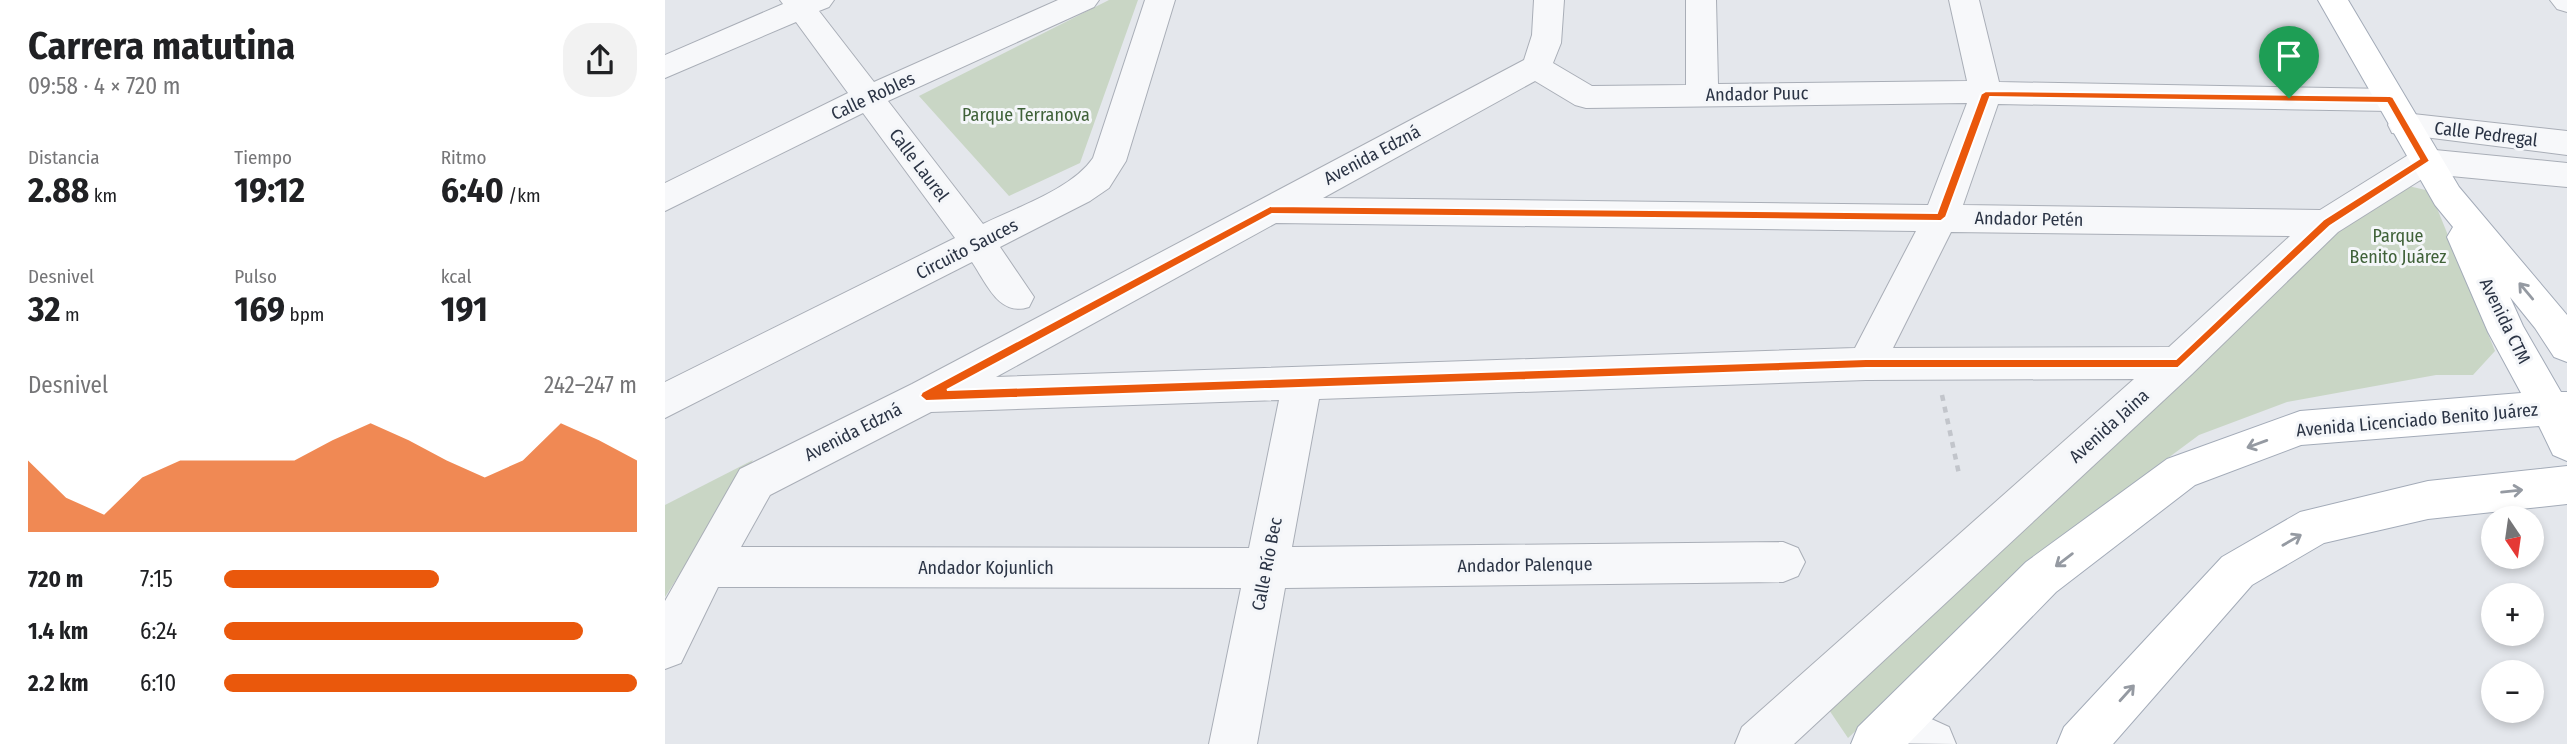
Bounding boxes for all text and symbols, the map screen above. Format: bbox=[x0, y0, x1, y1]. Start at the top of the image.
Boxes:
text: Carrera matutina bbox=[28, 23, 295, 69]
button: share bbox=[563, 23, 637, 97]
pin bbox=[2259, 26, 2319, 98]
icon: arrive bbox=[2270, 37, 2308, 75]
street label: Calle Robles bbox=[828, 67, 919, 125]
text: 09:58 · 4 × 720 m bbox=[28, 72, 180, 100]
street label: Andador Puuc bbox=[1706, 82, 1809, 106]
park label: Parque Terranova bbox=[962, 104, 1090, 126]
street label: Calle Pedregal bbox=[2433, 117, 2539, 151]
street label: Avenida Edzná bbox=[1320, 120, 1424, 190]
street label: Calle Laurel bbox=[884, 124, 954, 206]
text: Distancia bbox=[28, 146, 100, 169]
text: Tiempo bbox=[234, 146, 292, 169]
text: Ritmo bbox=[441, 146, 487, 169]
text: 2.88 bbox=[28, 169, 89, 211]
text: 19:12 bbox=[234, 169, 305, 211]
text: 6:40 bbox=[441, 169, 504, 211]
text: km bbox=[89, 184, 117, 207]
text: /km bbox=[504, 184, 541, 207]
street label: Andador Petén bbox=[1974, 207, 2084, 231]
street label: Circuito Sauces bbox=[912, 214, 1022, 284]
park label: Parque Benito Juárez bbox=[2350, 225, 2446, 268]
text: Desnivel bbox=[28, 265, 94, 288]
text: Pulso bbox=[234, 265, 277, 288]
text: kcal bbox=[441, 265, 471, 288]
street label: Avenida CTM bbox=[2475, 274, 2535, 368]
one-way arrow bbox=[2518, 282, 2534, 300]
text: 32 bbox=[28, 288, 60, 330]
text: 169 bbox=[234, 288, 285, 330]
text: 191 bbox=[441, 288, 488, 330]
text: m bbox=[60, 303, 80, 326]
text: bpm bbox=[285, 303, 324, 326]
text: Desnivel bbox=[28, 371, 108, 399]
text: 242–247 m bbox=[544, 371, 637, 399]
street label: Avenida Jaina bbox=[2065, 384, 2154, 467]
street label: Avenida Edzná bbox=[801, 398, 905, 466]
street label: Avenida Licenciado Benito Juárez bbox=[2295, 398, 2539, 442]
one-way arrow bbox=[2247, 439, 2269, 451]
one-way arrow bbox=[2500, 484, 2523, 497]
north arrow bbox=[2481, 506, 2545, 569]
map controls bbox=[2481, 506, 2544, 723]
street label: Calle Río Bec bbox=[1247, 515, 1287, 613]
one-way arrow bbox=[2281, 533, 2301, 547]
street label: Andador Palenque bbox=[1457, 553, 1593, 577]
one-way arrow bbox=[2055, 553, 2074, 567]
street label: Andador Kojunlich bbox=[918, 557, 1054, 579]
text: 720 m bbox=[28, 565, 83, 593]
text: 7:15 bbox=[140, 565, 173, 593]
button: + bbox=[2481, 583, 2544, 646]
text: 1.4 km bbox=[28, 617, 88, 645]
text: 6:24 bbox=[140, 617, 177, 645]
button: − bbox=[2481, 660, 2544, 723]
text: 2.2 km bbox=[28, 669, 89, 697]
text: 6:10 bbox=[140, 669, 176, 697]
one-way arrow bbox=[2118, 685, 2135, 702]

